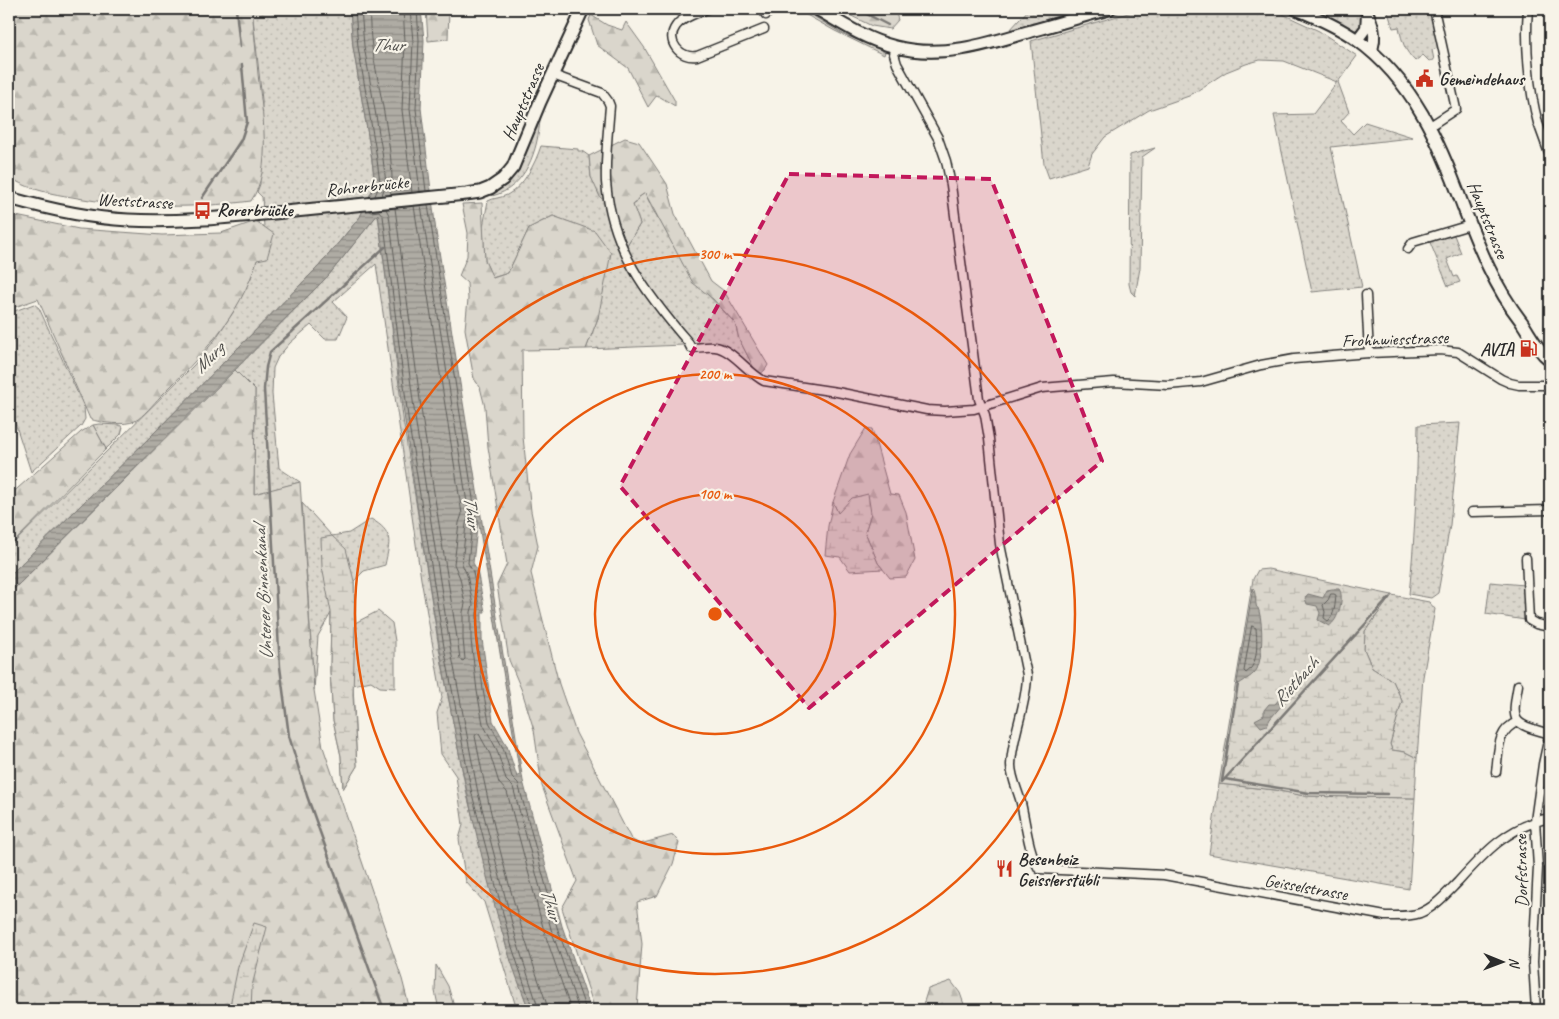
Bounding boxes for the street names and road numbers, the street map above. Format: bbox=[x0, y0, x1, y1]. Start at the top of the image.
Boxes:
street label: Hauptstrasse bbox=[497, 59, 549, 144]
street label: Rohrerbrücke bbox=[325, 171, 410, 201]
street label: Hauptstrasse bbox=[1463, 178, 1514, 263]
street label: Weststrasse bbox=[97, 188, 174, 214]
street label: Frohnwiesstrasse bbox=[1341, 326, 1450, 352]
street label: Dorfstrasse bbox=[1509, 833, 1533, 907]
street label: Geisselstrasse bbox=[1263, 869, 1350, 905]

